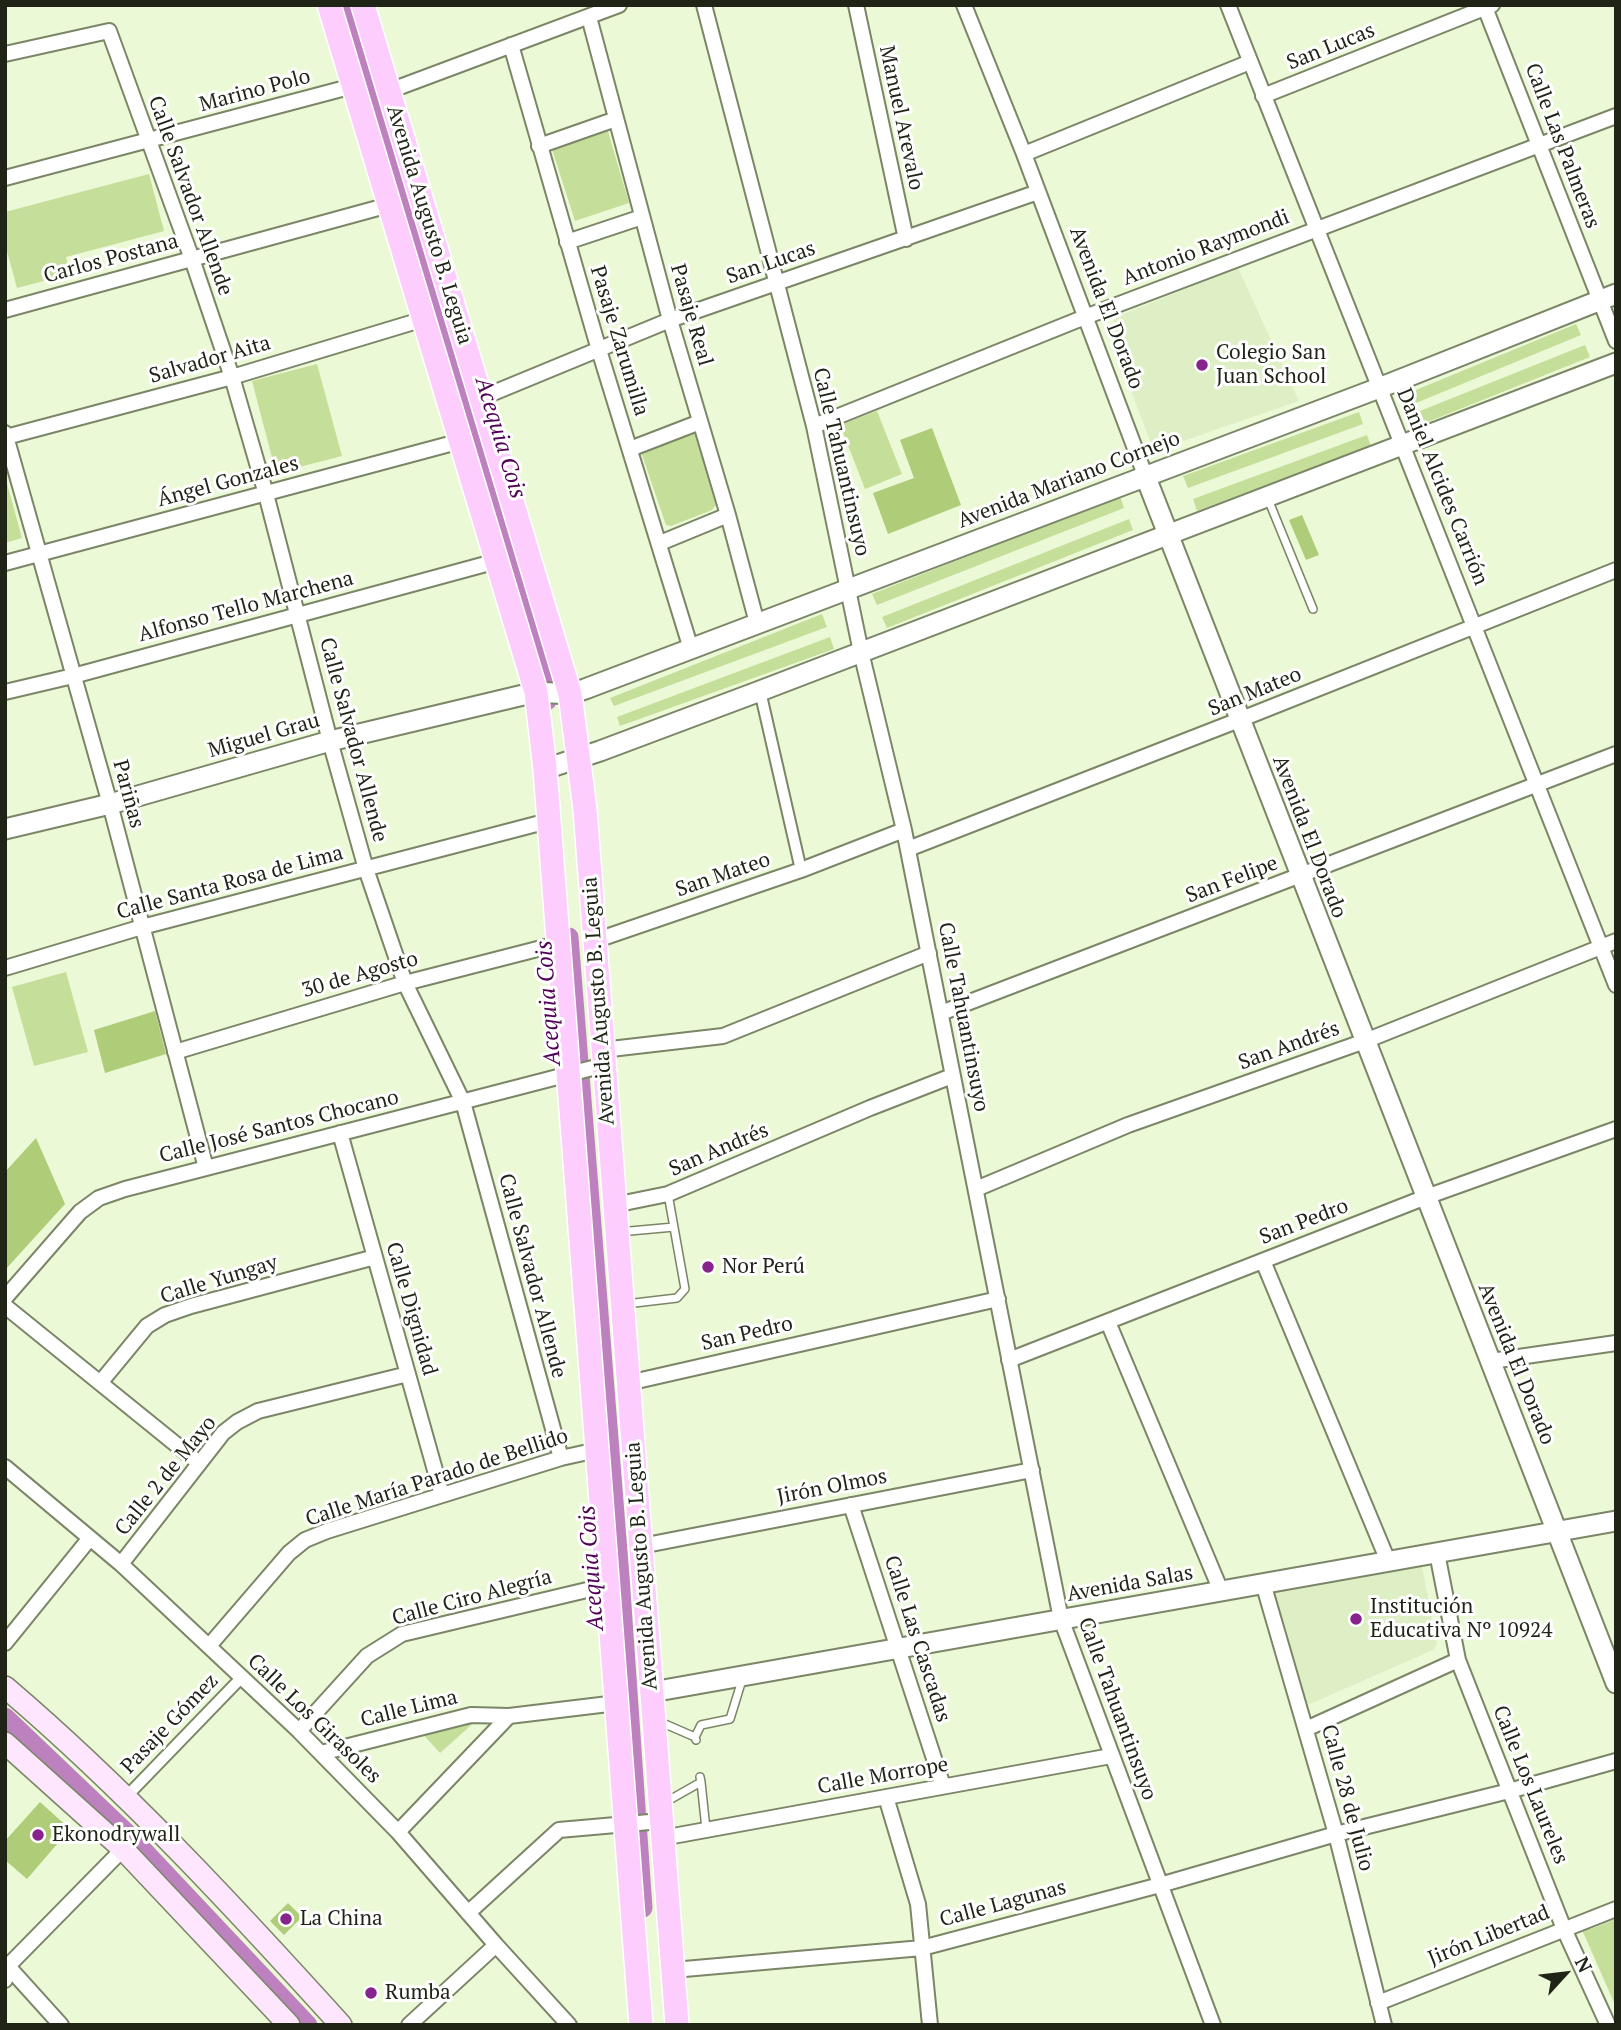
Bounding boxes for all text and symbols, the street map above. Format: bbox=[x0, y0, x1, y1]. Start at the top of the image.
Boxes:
street label: San Lucas bbox=[1283, 18, 1379, 76]
street label: Manuel Arevalo bbox=[873, 43, 929, 193]
street label: Calle Las Palmeras bbox=[1519, 60, 1605, 232]
street label: Marino Polo bbox=[197, 64, 313, 118]
street label: Calle Salvador Allende bbox=[142, 93, 238, 299]
street label: Avenida Augusto B. Leguia bbox=[381, 102, 477, 348]
street label: Antonio Raymondi bbox=[1119, 205, 1293, 291]
street label: Avenida El Dorado bbox=[1063, 223, 1149, 393]
street label: Carlos Postana bbox=[41, 229, 181, 289]
street label: San Lucas bbox=[723, 236, 819, 290]
street label: Pasaje Real bbox=[664, 261, 718, 369]
street label: Pasaje Zarumilla bbox=[584, 263, 654, 419]
street label: Salvador Aita bbox=[146, 331, 274, 389]
place label: Colegio San Juan School bbox=[1216, 340, 1326, 390]
marker: Colegio San Juan School bbox=[1194, 357, 1210, 373]
street label: Calle Tahuantinsuyo bbox=[807, 365, 875, 559]
water label: Acequia Cois bbox=[468, 374, 532, 502]
street label: Daniel Alcides Carrión bbox=[1391, 385, 1493, 589]
street label: Avenida Mariano Cornejo bbox=[954, 426, 1184, 534]
street label: Ángel Gonzales bbox=[155, 451, 301, 513]
street label: Alfonso Tello Marchena bbox=[136, 566, 356, 648]
street label: Calle Salvador Allende bbox=[314, 635, 392, 845]
street label: San Mateo bbox=[1205, 662, 1305, 722]
street label: Miguel Grau bbox=[205, 708, 323, 764]
street label: Avenida El Dorado bbox=[1266, 752, 1352, 922]
street label: Pariñas bbox=[107, 757, 149, 831]
street label: Calle Santa Rosa de Lima bbox=[114, 841, 346, 925]
street label: San Mateo bbox=[672, 847, 774, 903]
street label: San Felipe bbox=[1182, 851, 1282, 909]
street label: Avenida Augusto B. Leguia bbox=[578, 876, 620, 1126]
street label: Calle Tahuantinsuyo bbox=[932, 920, 994, 1114]
water label: Acequia Cois bbox=[531, 939, 567, 1067]
street label: 30 de Agosto bbox=[299, 946, 421, 1004]
street label: San Andrés bbox=[1235, 1016, 1343, 1076]
street label: Calle José Santos Chocano bbox=[157, 1085, 401, 1169]
street label: San Andrés bbox=[665, 1118, 773, 1182]
street label: Calle Salvador Allende bbox=[493, 1171, 571, 1381]
street label: San Pedro bbox=[1256, 1194, 1352, 1250]
street label: Calle Dignidad bbox=[380, 1239, 442, 1379]
street label: Calle Yungay bbox=[157, 1250, 281, 1310]
place label: Nor Perú bbox=[722, 1254, 805, 1280]
marker: Nor Perú bbox=[700, 1259, 716, 1275]
street label: Avenida El Dorado bbox=[1472, 1280, 1560, 1448]
street label: San Pedro bbox=[699, 1311, 795, 1357]
street label: Calle 2 de Mayo bbox=[110, 1411, 222, 1541]
street label: Calle María Parado de Bellido bbox=[303, 1424, 571, 1532]
street label: Avenida Augusto B. Leguia bbox=[621, 1441, 663, 1691]
street label: Jirón Olmos bbox=[775, 1464, 889, 1510]
water label: Acequia Cois bbox=[574, 1504, 610, 1632]
street label: Calle Las Cascadas bbox=[878, 1552, 956, 1726]
street label: Avenida Salas bbox=[1065, 1561, 1195, 1607]
street label: Calle Ciro Alegría bbox=[389, 1565, 555, 1631]
place label: Institución Educativa Nº 10924 bbox=[1370, 1594, 1552, 1644]
marker: Institución Educativa Nº 10924 bbox=[1348, 1611, 1364, 1627]
street label: Calle Tahuantinsuyo bbox=[1072, 1614, 1162, 1804]
street label: Calle Los Girasoles bbox=[242, 1649, 386, 1789]
street label: Pasaje Gómez bbox=[116, 1669, 224, 1779]
street label: Calle Lima bbox=[358, 1685, 460, 1733]
street label: Calle Los Laureles bbox=[1487, 1702, 1573, 1868]
street label: Calle 28 de Julio bbox=[1315, 1722, 1379, 1874]
street label: Calle Morrope bbox=[816, 1752, 950, 1800]
place label: Ekonodrywall bbox=[52, 1822, 180, 1848]
marker: Ekonodrywall bbox=[30, 1827, 46, 1843]
street label: Calle Lagunas bbox=[937, 1875, 1069, 1933]
street label: Jirón Libertad bbox=[1425, 1900, 1553, 1972]
place label: La China bbox=[300, 1906, 382, 1932]
marker: La China bbox=[278, 1911, 294, 1927]
north arrow bbox=[1530, 1939, 1600, 2009]
text: N bbox=[1570, 1952, 1599, 1976]
place label: Rumba bbox=[385, 1980, 451, 2006]
marker: Rumba bbox=[363, 1985, 379, 2001]

